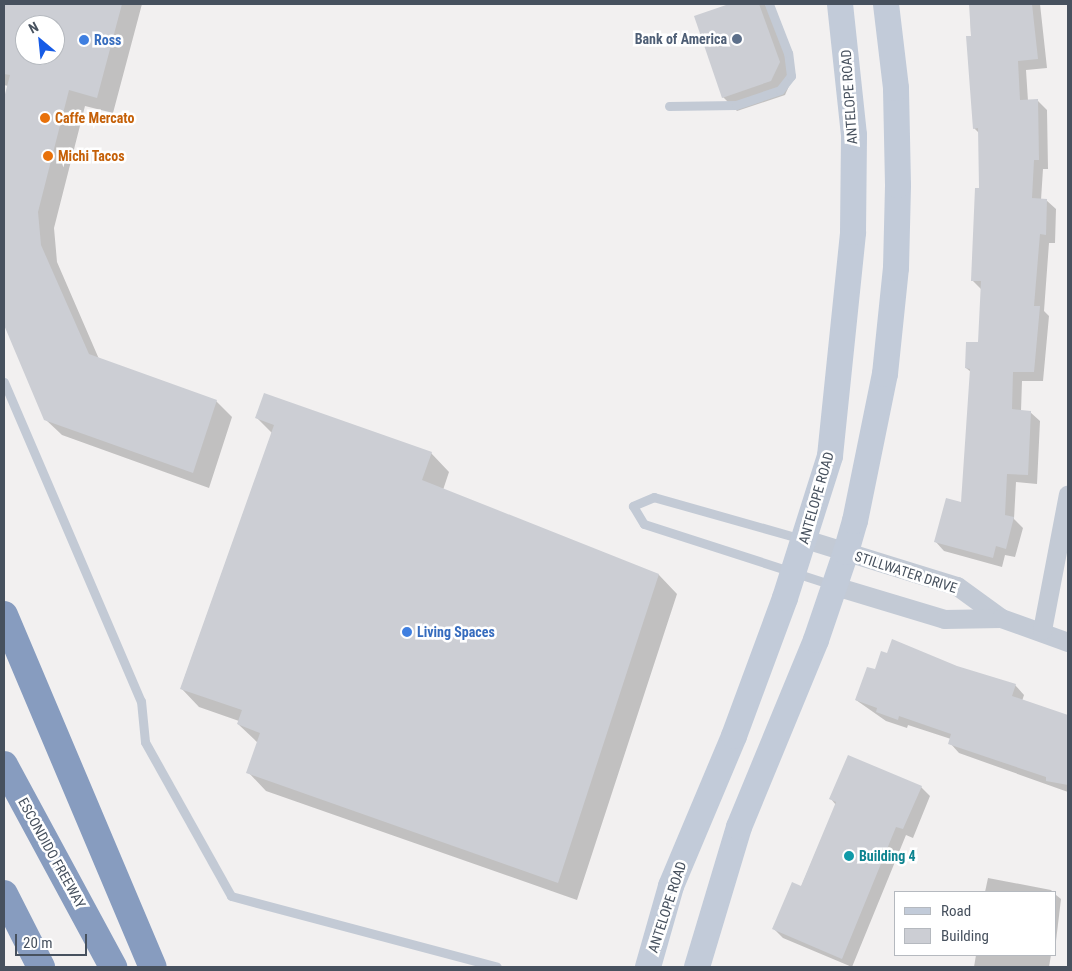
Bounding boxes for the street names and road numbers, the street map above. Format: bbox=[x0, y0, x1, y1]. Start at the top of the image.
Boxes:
street label: ANTELOPE ROAD bbox=[837, 49, 861, 145]
street label: ANTELOPE ROAD bbox=[795, 450, 837, 546]
street label: STILLWATER DRIVE bbox=[853, 548, 959, 596]
street label: ESCONDIDO FREEWAY bbox=[15, 795, 89, 911]
street label: ANTELOPE ROAD bbox=[644, 859, 690, 955]

